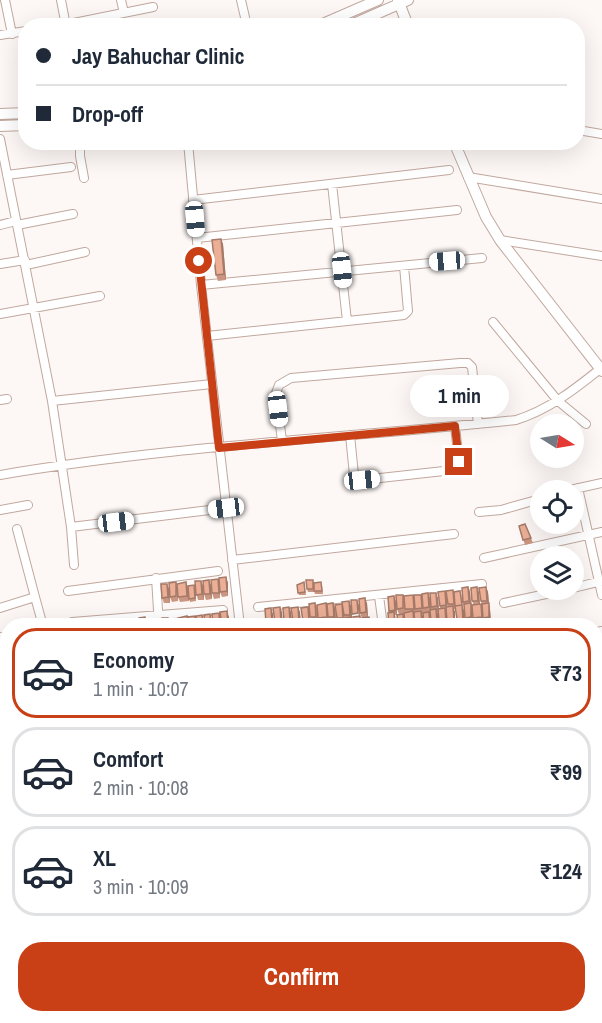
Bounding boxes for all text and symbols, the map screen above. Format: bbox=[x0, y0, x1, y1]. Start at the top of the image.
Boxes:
text: Jay Bahuchar Clinic bbox=[72, 41, 244, 71]
text: Drop-off bbox=[72, 99, 143, 129]
car bbox=[184, 200, 206, 238]
route start bbox=[185, 247, 212, 274]
car bbox=[331, 251, 353, 289]
car bbox=[428, 251, 466, 271]
callout: 1 min bbox=[410, 375, 508, 417]
text: 1 min bbox=[438, 382, 481, 409]
car bbox=[267, 390, 289, 428]
north arrow bbox=[530, 414, 584, 468]
map controls bbox=[530, 414, 584, 600]
route end bbox=[445, 448, 472, 475]
car bbox=[343, 469, 381, 491]
button: locate bbox=[530, 480, 584, 534]
car bbox=[207, 497, 245, 519]
car bbox=[97, 511, 135, 533]
button: layers bbox=[530, 546, 584, 600]
text: Economy bbox=[93, 645, 174, 675]
icon: car bbox=[21, 646, 75, 700]
text: ₹73 bbox=[549, 658, 582, 688]
text: 1 min · 10:07 bbox=[93, 675, 189, 702]
text: Comfort bbox=[93, 744, 163, 774]
icon: car bbox=[21, 745, 75, 799]
text: ₹99 bbox=[549, 757, 582, 787]
text: 2 min · 10:08 bbox=[93, 774, 189, 801]
text: XL bbox=[93, 843, 116, 873]
icon: car bbox=[21, 844, 75, 898]
text: ₹124 bbox=[539, 856, 582, 886]
text: 3 min · 10:09 bbox=[93, 873, 189, 900]
button: Confirm bbox=[18, 942, 585, 1011]

